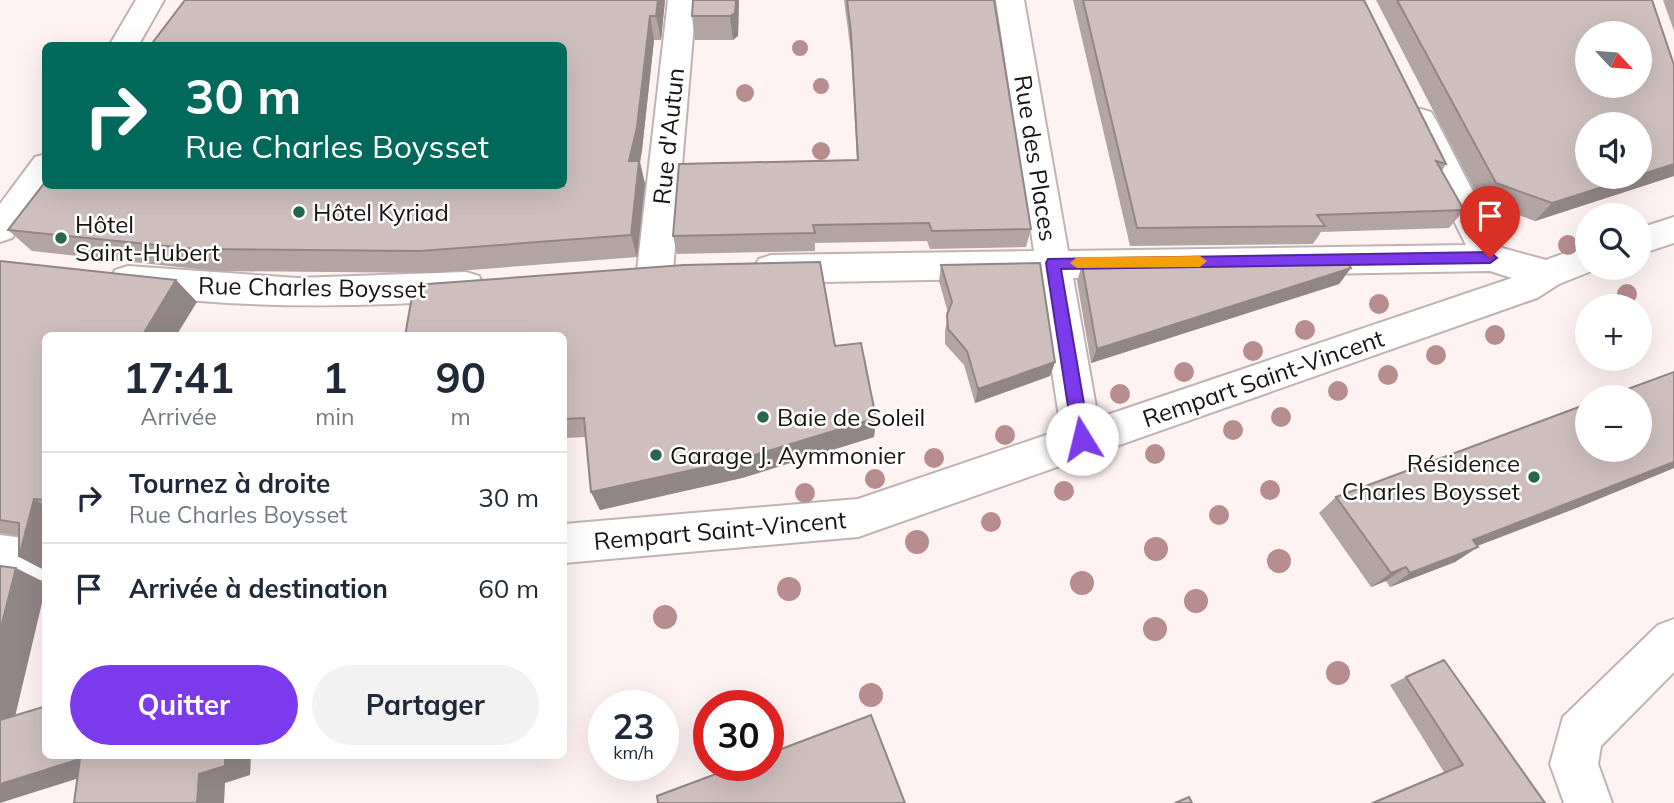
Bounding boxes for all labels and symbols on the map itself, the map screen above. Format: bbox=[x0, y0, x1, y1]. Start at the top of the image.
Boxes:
north arrow bbox=[1575, 21, 1652, 98]
street label: Rue d'Autun bbox=[646, 66, 690, 206]
street label: Rue des Places bbox=[1008, 73, 1064, 243]
pin bbox=[1460, 186, 1520, 258]
place label: Hôtel Kyriad bbox=[313, 197, 449, 227]
marker: Hôtel Kyriad bbox=[291, 204, 307, 220]
place label: Hôtel Saint-Hubert bbox=[75, 209, 220, 267]
marker: Hôtel Saint-Hubert bbox=[53, 230, 69, 246]
street label: Rue Charles Boysset bbox=[198, 270, 426, 304]
street label: Rempart Saint-Vincent bbox=[1138, 323, 1388, 433]
place label: Baie de Soleil bbox=[777, 402, 925, 432]
position arrow bbox=[1045, 402, 1119, 476]
marker: Baie de Soleil bbox=[755, 409, 771, 425]
place label: Garage J. Aymmonier bbox=[670, 440, 905, 470]
marker: Garage J. Aymmonier bbox=[648, 447, 664, 463]
place label: Résidence Charles Boysset bbox=[1342, 448, 1520, 506]
marker: Résidence Charles Boysset bbox=[1526, 469, 1542, 485]
street label: Rempart Saint-Vincent bbox=[592, 504, 848, 556]
speed limit sign: 30 bbox=[693, 690, 784, 781]

